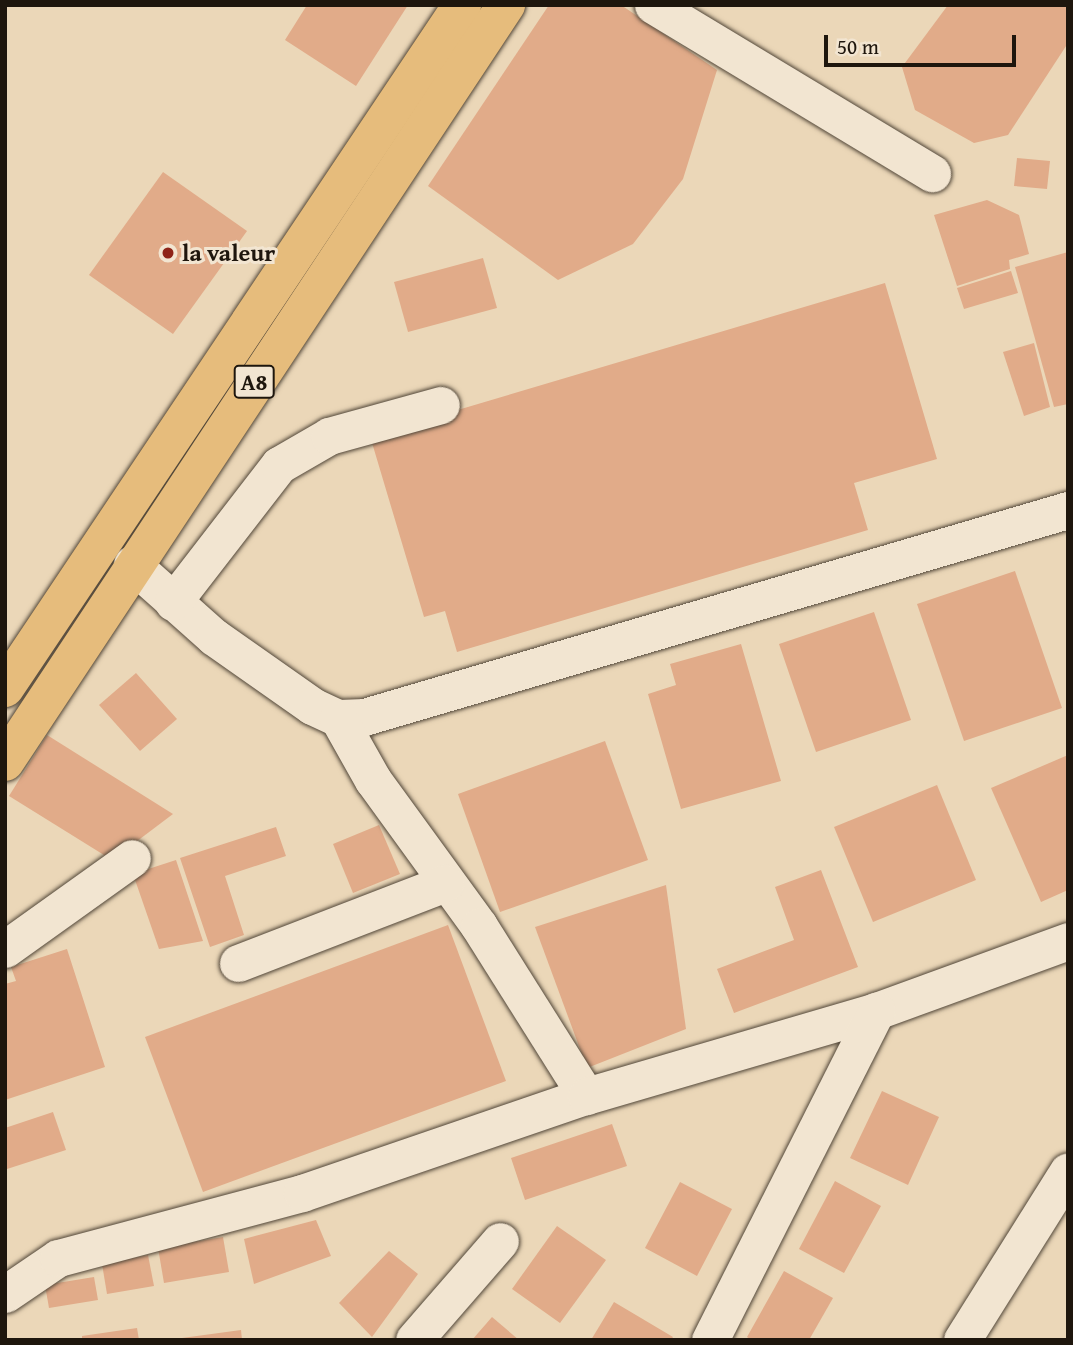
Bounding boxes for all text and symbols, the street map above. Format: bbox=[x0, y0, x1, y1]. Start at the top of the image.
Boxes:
scale bar bbox=[828, 21, 1020, 65]
text: 50 m bbox=[837, 31, 879, 62]
place label: la valeur bbox=[182, 239, 275, 267]
marker: la valeur bbox=[160, 245, 176, 261]
road number: A8 bbox=[233, 362, 275, 402]

